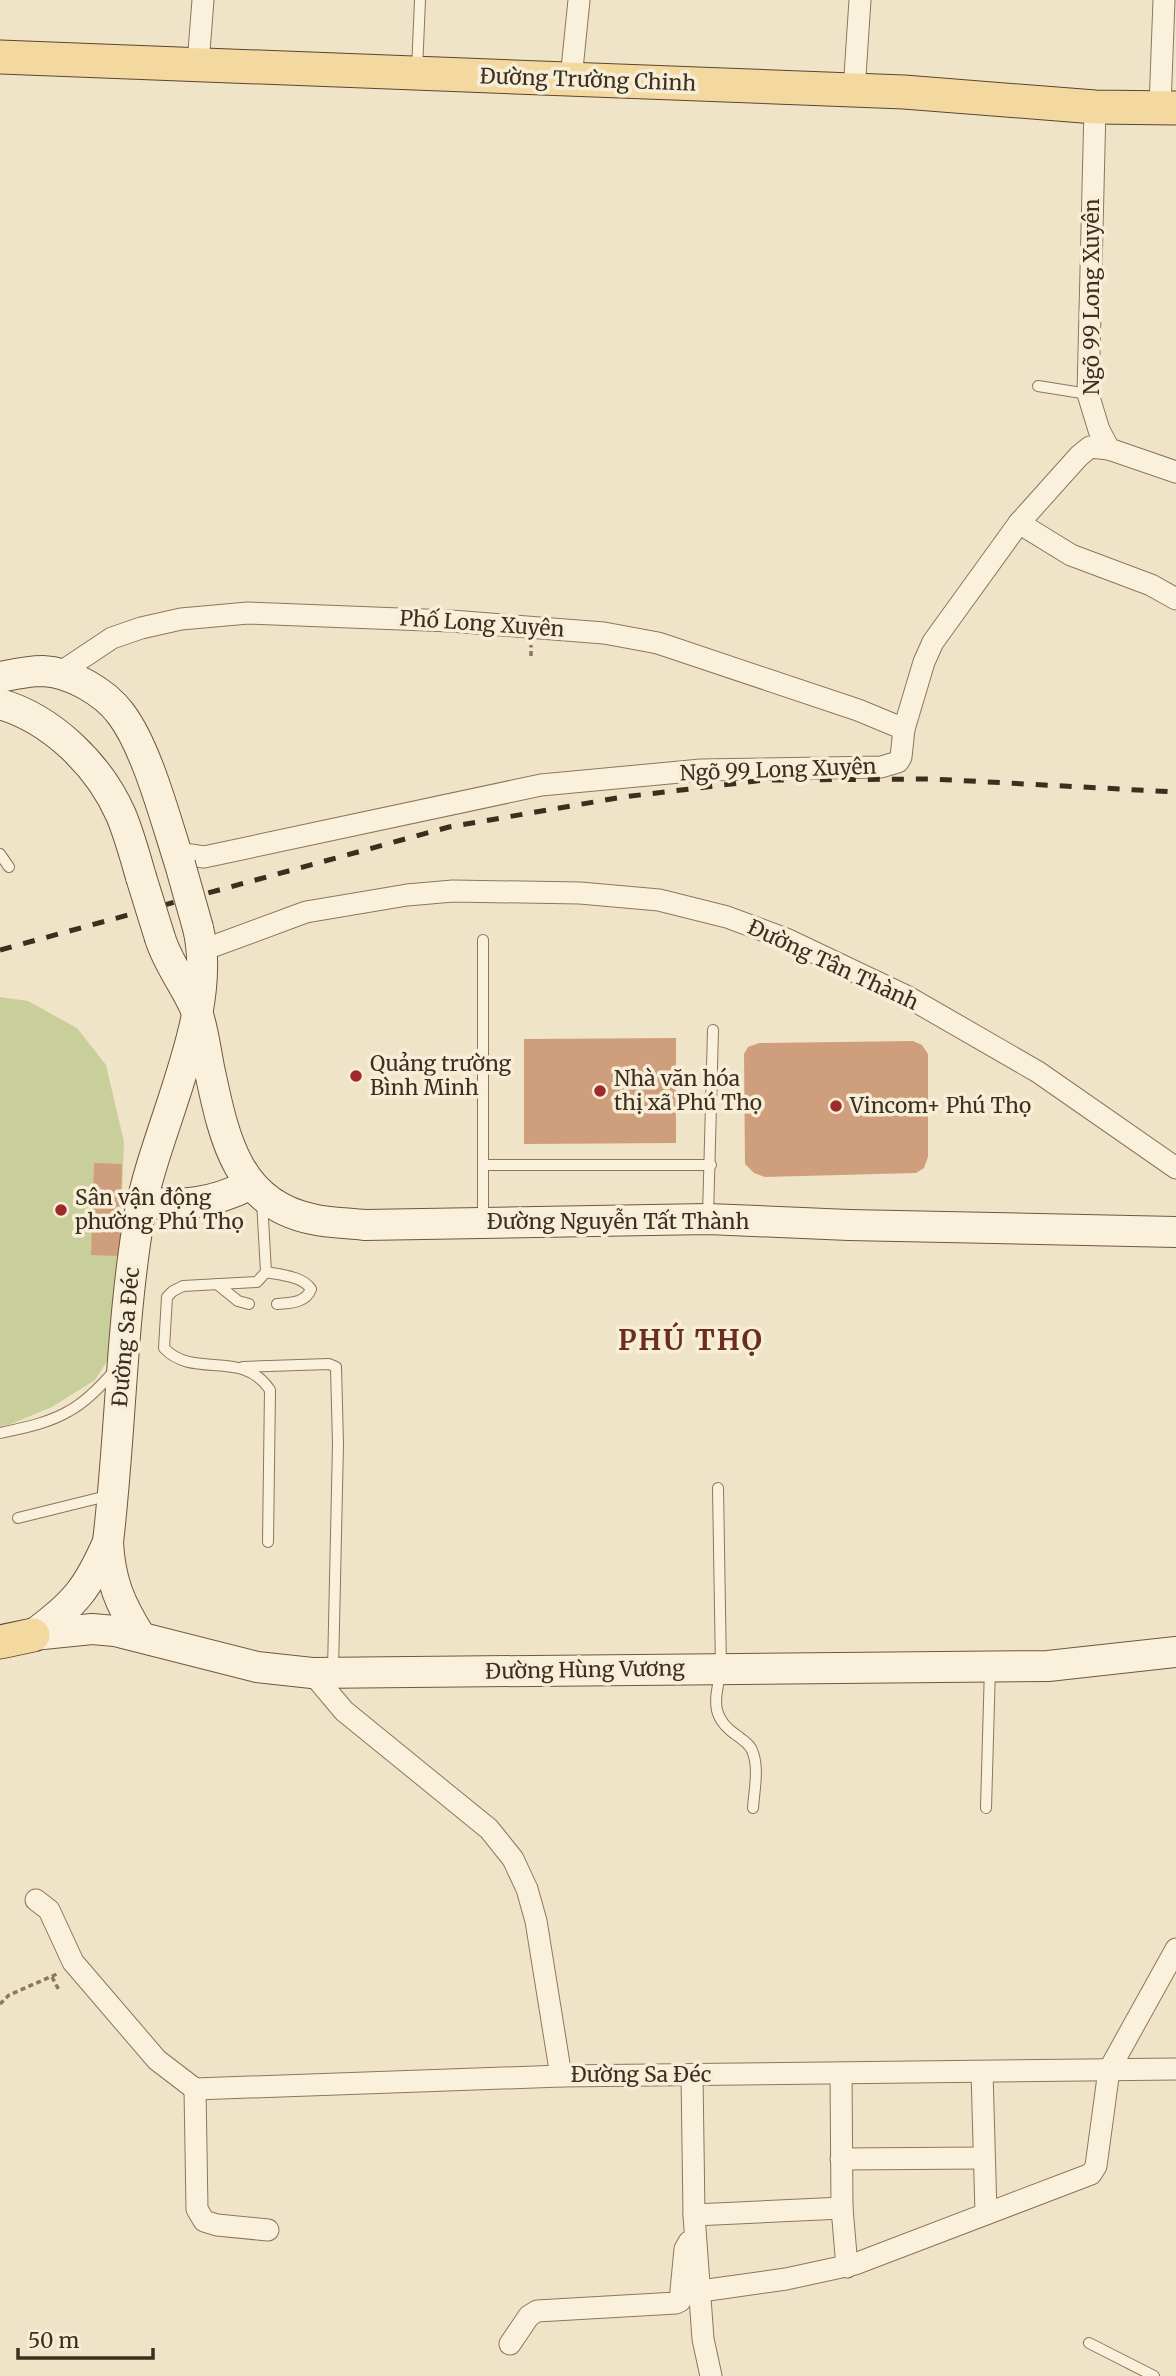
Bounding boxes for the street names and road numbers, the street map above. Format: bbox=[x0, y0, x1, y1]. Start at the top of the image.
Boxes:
street label: Đường Trường Chinh bbox=[479, 62, 697, 97]
street label: Ngõ 99 Long Xuyên bbox=[1078, 199, 1105, 395]
street label: Phố Long Xuyên bbox=[399, 604, 565, 643]
street label: Ngõ 99 Long Xuyên bbox=[679, 753, 877, 786]
street label: Đường Tân Thành bbox=[744, 913, 923, 1016]
street label: Đường Nguyễn Tất Thành bbox=[487, 1207, 749, 1235]
street label: Đường Sa Đéc bbox=[106, 1266, 145, 1408]
street label: Đường Hùng Vương bbox=[485, 1654, 685, 1685]
street label: Đường Sa Đéc bbox=[571, 2061, 711, 2088]

